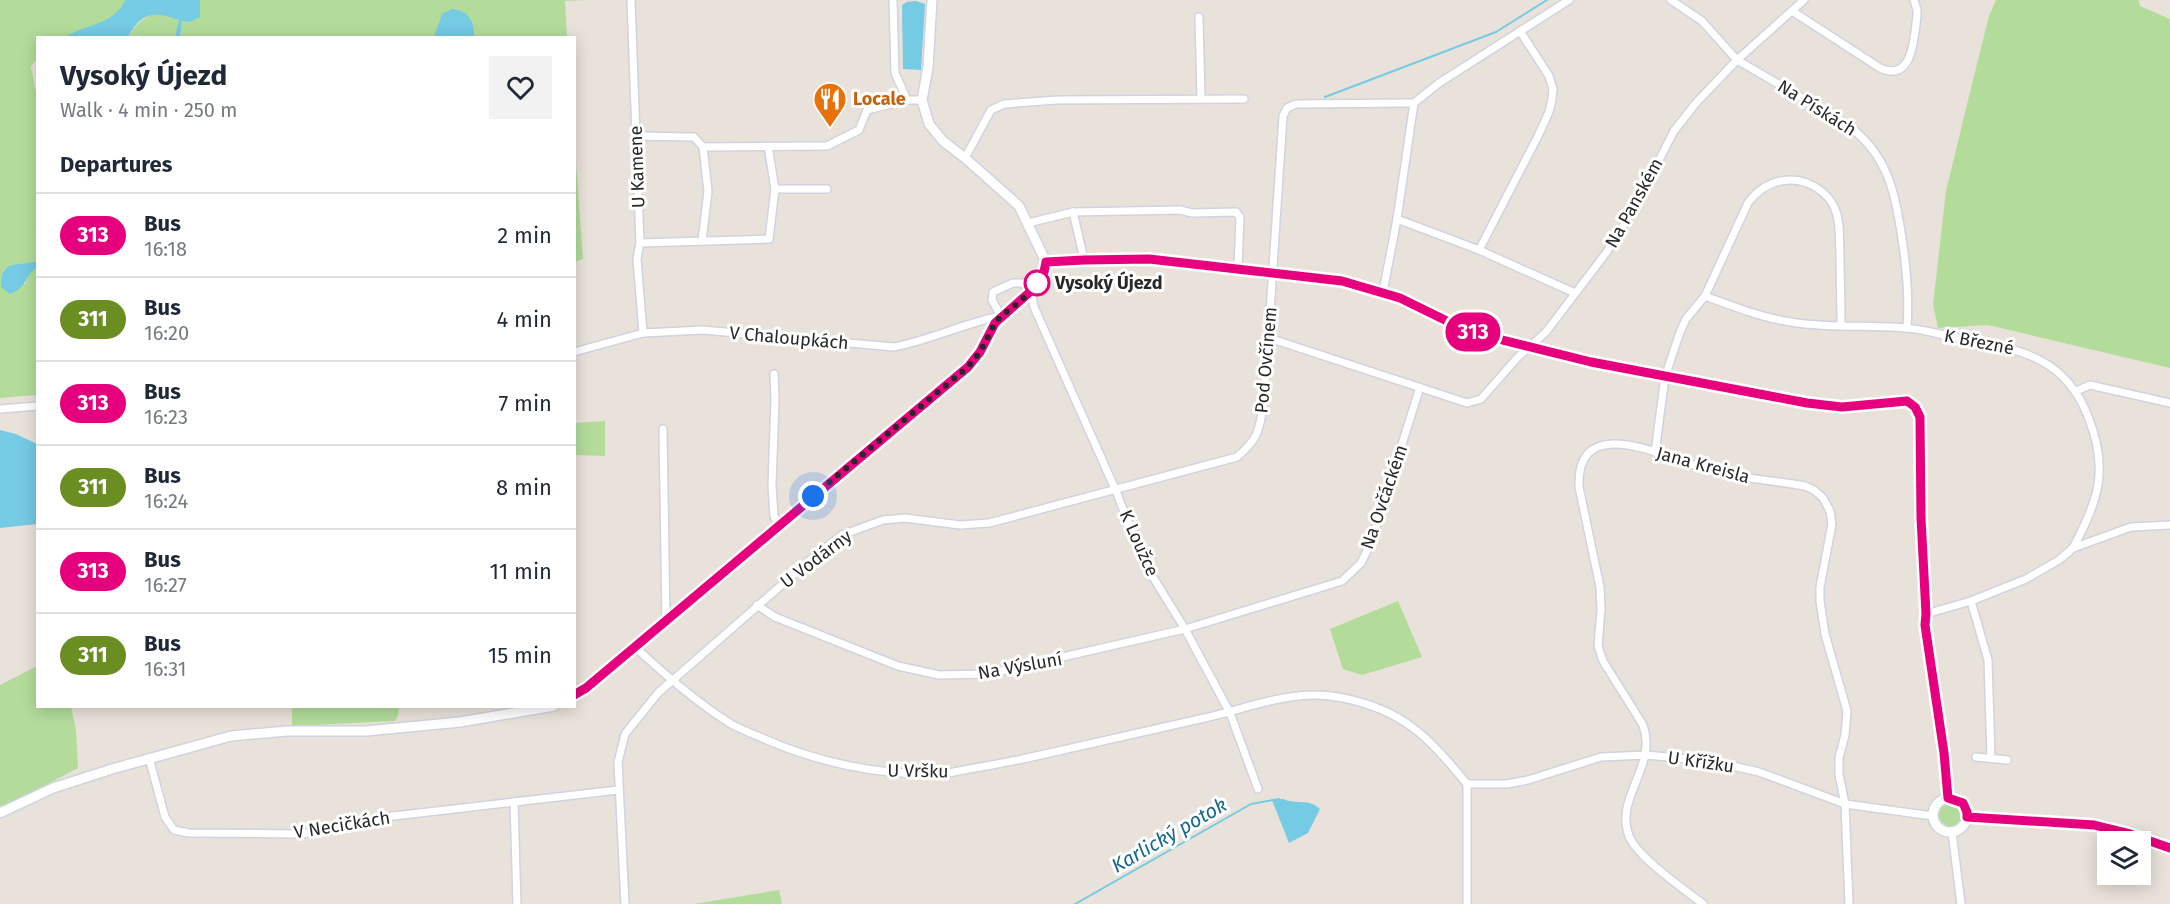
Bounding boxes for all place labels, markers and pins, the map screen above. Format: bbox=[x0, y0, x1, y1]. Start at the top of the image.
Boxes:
restaurant icon: Locale bbox=[812, 81, 848, 128]
place label: Locale bbox=[853, 88, 906, 110]
marker: Vysoký Újezd bbox=[1024, 270, 1050, 296]
place label: Vysoký Újezd bbox=[1054, 271, 1162, 294]

